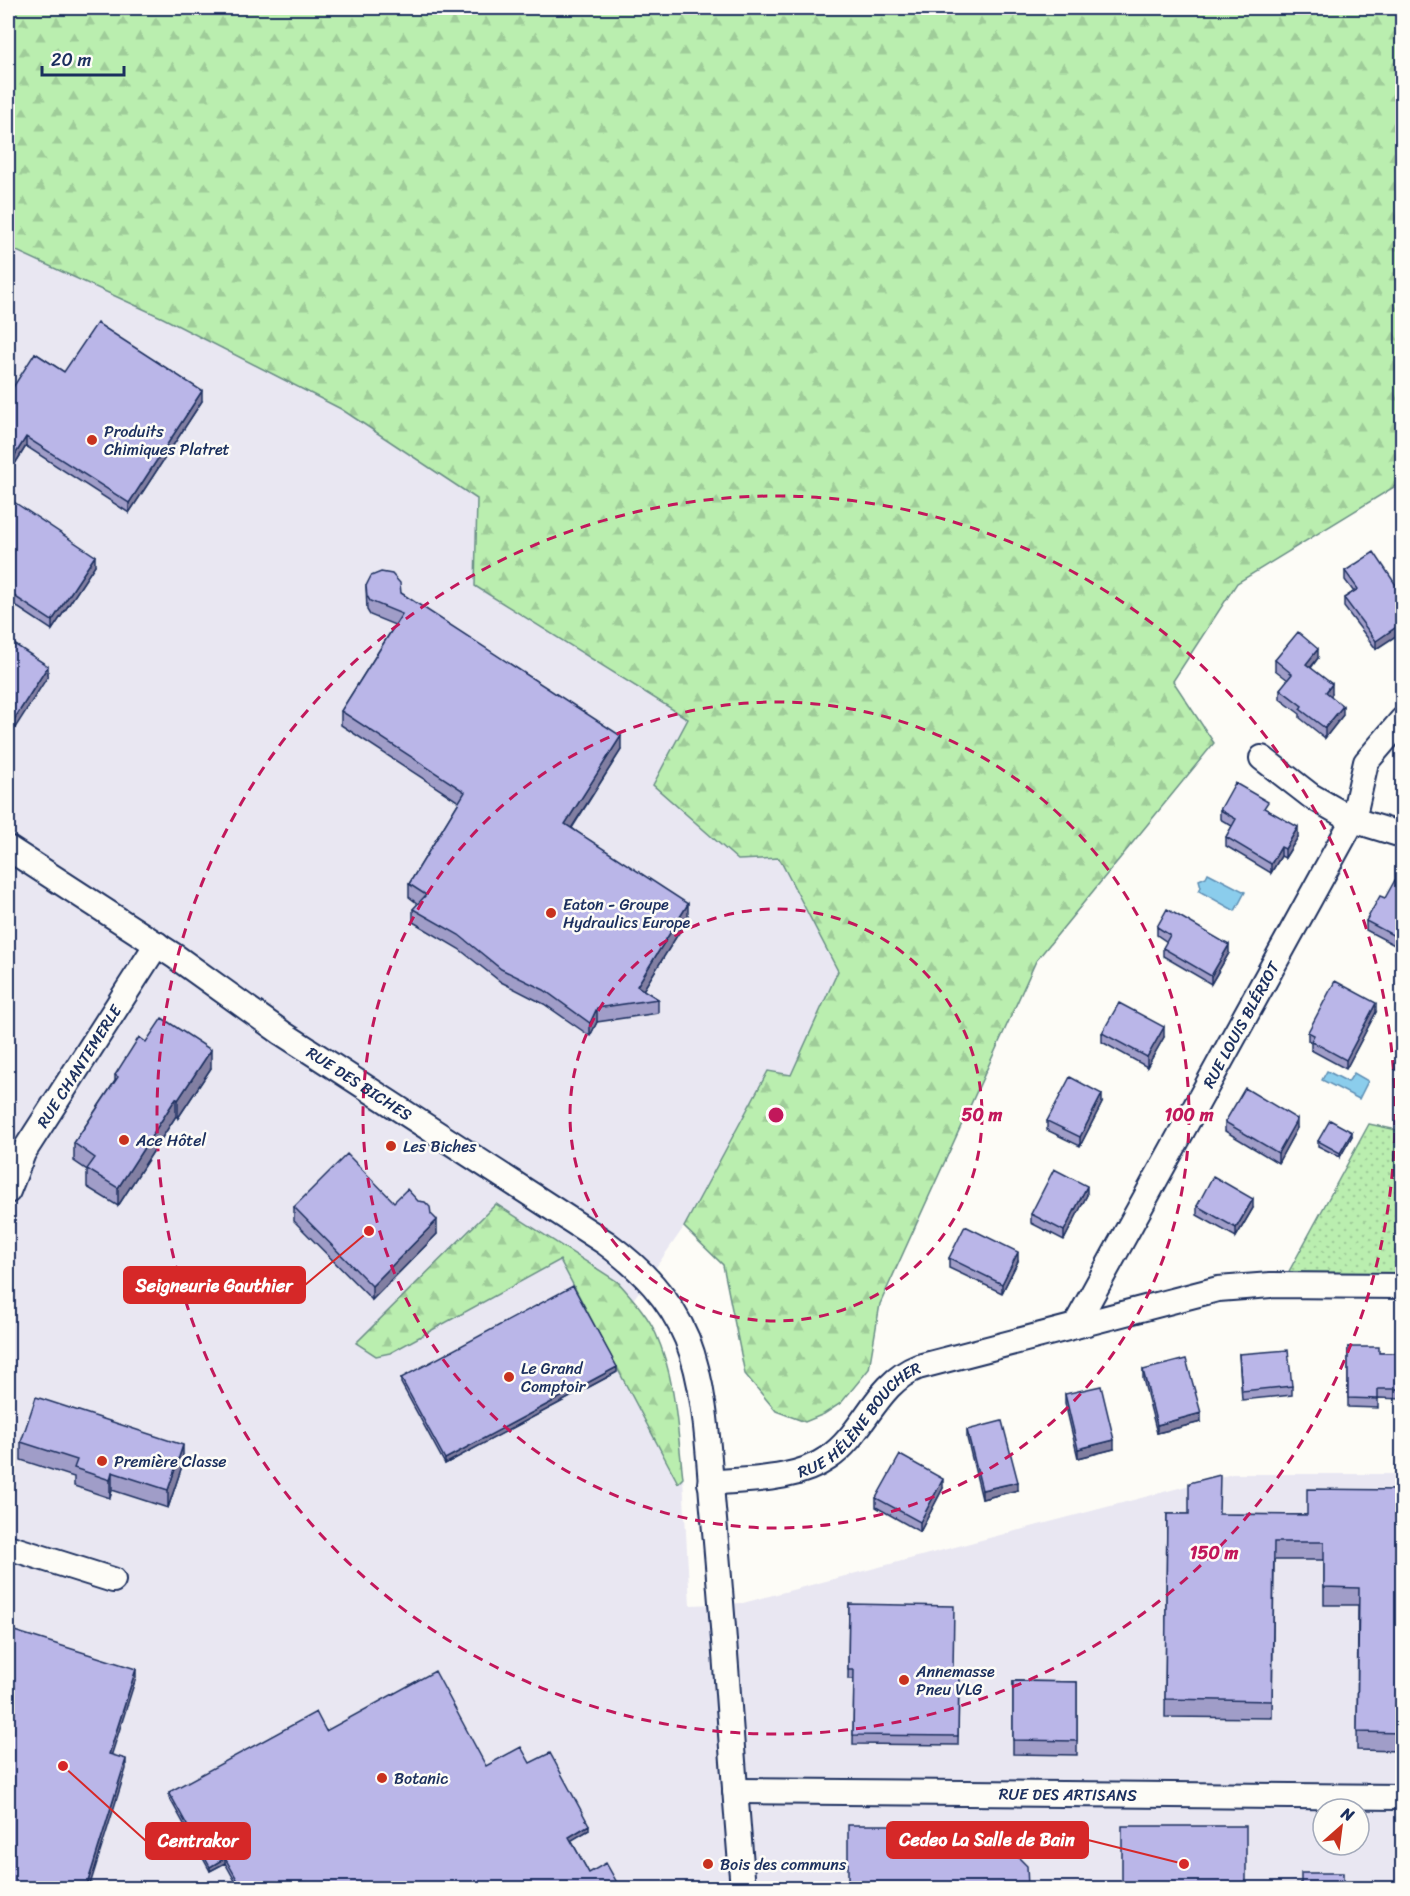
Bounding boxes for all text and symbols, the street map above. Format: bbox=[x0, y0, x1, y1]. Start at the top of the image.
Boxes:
scale bar bbox=[42, 39, 124, 77]
text: 20 m bbox=[51, 44, 91, 76]
place label: Produits Chimiques Platret bbox=[104, 417, 230, 464]
marker: Produits Chimiques Platret bbox=[85, 433, 99, 447]
place label: Eaton - Groupe Hydraulics Europe bbox=[563, 890, 691, 937]
marker: Eaton - Groupe Hydraulics Europe bbox=[544, 906, 558, 920]
street label: RUE LOUIS BLÉRIOT bbox=[1194, 955, 1288, 1094]
street label: RUE CHANTEMERLE bbox=[29, 998, 130, 1134]
street label: RUE DES BICHES bbox=[300, 1038, 418, 1129]
text: 50 m bbox=[962, 1099, 1003, 1131]
text: 100 m bbox=[1165, 1099, 1214, 1131]
centre of rings bbox=[766, 1105, 786, 1125]
place label: Ace Hôtel bbox=[135, 1126, 207, 1155]
place label: Les Biches bbox=[403, 1132, 477, 1161]
marker: Ace Hôtel bbox=[117, 1133, 131, 1147]
marker: Les Biches bbox=[384, 1139, 398, 1153]
callout: Seigneurie Gauthier bbox=[124, 1267, 305, 1303]
text: Seigneurie Gauthier bbox=[134, 1270, 294, 1302]
street label: RUE HÉLÈNE BOUCHER bbox=[794, 1353, 926, 1486]
place label: Le Grand Comptoir bbox=[521, 1354, 587, 1401]
marker: Le Grand Comptoir bbox=[502, 1370, 516, 1384]
place label: Première Classe bbox=[114, 1447, 227, 1476]
marker: Première Classe bbox=[95, 1454, 109, 1468]
text: 150 m bbox=[1190, 1537, 1238, 1569]
place label: Annemasse Pneu VLG bbox=[915, 1657, 995, 1704]
marker: Annemasse Pneu VLG bbox=[897, 1673, 911, 1687]
place label: Botanic bbox=[394, 1764, 448, 1793]
marker: Botanic bbox=[375, 1771, 389, 1785]
street label: RUE DES ARTISANS bbox=[999, 1779, 1137, 1810]
north arrow bbox=[1311, 1797, 1371, 1857]
text: N bbox=[1335, 1798, 1360, 1830]
callout: Cedeo La Salle de Bain bbox=[887, 1822, 1088, 1858]
callout: Centrakor bbox=[146, 1823, 250, 1859]
text: Cedeo La Salle de Bain bbox=[898, 1824, 1075, 1856]
text: Centrakor bbox=[157, 1825, 240, 1857]
place label: Bois des communs bbox=[720, 1850, 847, 1879]
marker: Bois des communs bbox=[701, 1857, 715, 1871]

